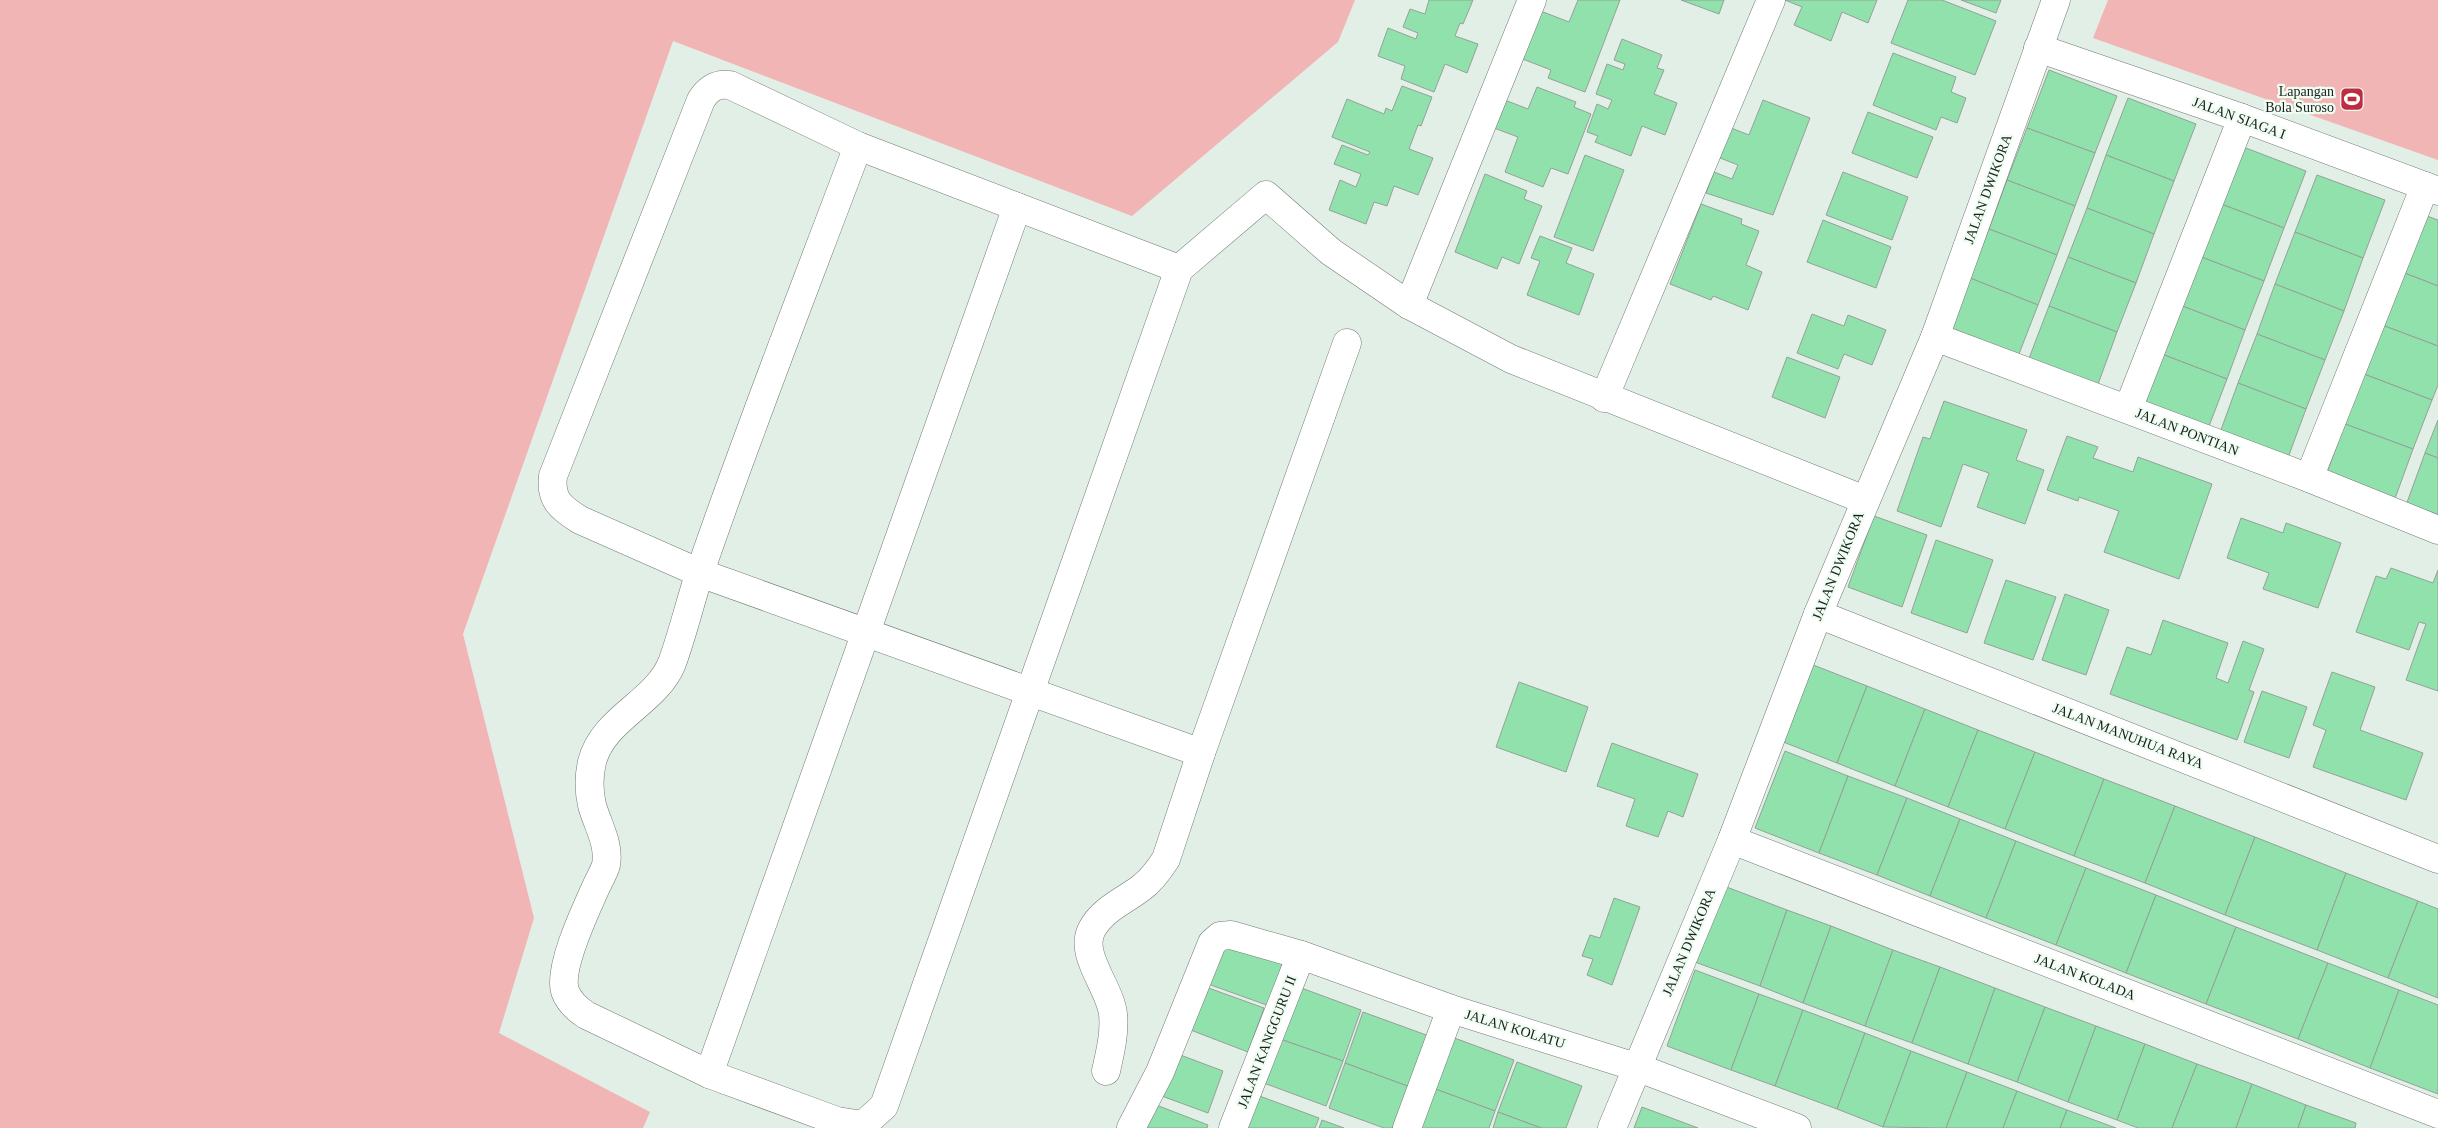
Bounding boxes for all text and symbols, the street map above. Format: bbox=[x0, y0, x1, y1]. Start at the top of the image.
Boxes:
place label: Lapangan Bola Suroso bbox=[2265, 84, 2334, 115]
sports icon: Lapangan Bola Suroso bbox=[2339, 86, 2365, 112]
street label: JALAN SIAGA I bbox=[2190, 94, 2288, 142]
street label: JALAN DWIKORA bbox=[1961, 131, 2015, 246]
street label: JALAN PONTIAN bbox=[2133, 405, 2241, 459]
street label: JALAN DWIKORA bbox=[1809, 509, 1867, 622]
street label: JALAN MANUHUA RAYA bbox=[2050, 700, 2206, 772]
street label: JALAN DWIKORA bbox=[1660, 885, 1719, 998]
street label: JALAN KOLADA bbox=[2032, 951, 2138, 1003]
street label: JALAN KANGGURU II bbox=[1235, 973, 1299, 1110]
street label: JALAN KOLATU bbox=[1463, 1007, 1567, 1051]

